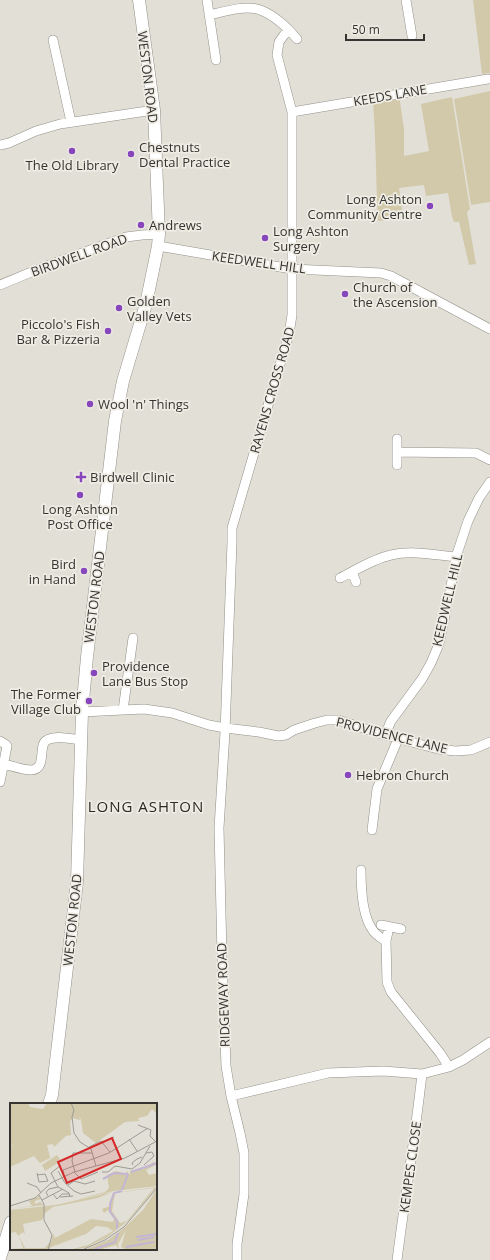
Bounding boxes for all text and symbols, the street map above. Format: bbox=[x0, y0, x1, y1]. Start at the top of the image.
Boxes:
scale bar bbox=[346, 16, 424, 42]
text: 50 m bbox=[352, 21, 380, 38]
street label: WESTON ROAD bbox=[133, 30, 163, 124]
street label: KEEDS LANE bbox=[352, 80, 428, 110]
place label: Chestnuts Dental Practice bbox=[139, 138, 230, 171]
marker: The Old Library bbox=[67, 146, 77, 156]
marker: Chestnuts Dental Practice bbox=[126, 149, 136, 159]
place label: The Old Library bbox=[26, 156, 119, 174]
place label: Long Ashton Community Centre bbox=[307, 190, 422, 223]
marker: Long Ashton Community Centre bbox=[425, 201, 435, 211]
place label: Andrews bbox=[149, 216, 202, 234]
marker: Andrews bbox=[136, 220, 146, 230]
place label: Long Ashton Surgery bbox=[273, 222, 349, 255]
street label: BIRDWELL ROAD bbox=[28, 229, 130, 281]
marker: Long Ashton Surgery bbox=[260, 233, 270, 243]
street label: KEEDWELL HILL bbox=[211, 246, 307, 278]
place label: Church of the Ascension bbox=[353, 278, 437, 311]
marker: Church of the Ascension bbox=[340, 289, 350, 299]
place label: Golden Valley Vets bbox=[127, 292, 192, 325]
marker: Golden Valley Vets bbox=[114, 303, 124, 313]
place label: Piccolo's Fish Bar & Pizzeria bbox=[16, 315, 100, 348]
street label: RAYENS CROSS ROAD bbox=[245, 325, 299, 455]
marker: Piccolo's Fish Bar & Pizzeria bbox=[103, 326, 113, 336]
place label: Wool 'n' Things bbox=[98, 395, 189, 413]
marker: Wool 'n' Things bbox=[85, 399, 95, 409]
place label: Birdwell Clinic bbox=[90, 468, 175, 486]
marker: Birdwell Clinic bbox=[75, 471, 87, 483]
marker: Long Ashton Post Office bbox=[75, 490, 85, 500]
place label: Long Ashton Post Office bbox=[42, 500, 118, 533]
street label: WESTON ROAD bbox=[79, 550, 109, 644]
street label: KEEDWELL HILL bbox=[428, 552, 466, 648]
place label: Bird in Hand bbox=[29, 555, 76, 588]
marker: Bird in Hand bbox=[79, 566, 89, 576]
place label: Providence Lane Bus Stop bbox=[102, 657, 188, 690]
marker: Providence Lane Bus Stop bbox=[89, 668, 99, 678]
place label: The Former Village Club bbox=[11, 685, 82, 718]
marker: The Former Village Club bbox=[84, 696, 94, 706]
street label: PROVIDENCE LANE bbox=[334, 712, 450, 758]
place label: Hebron Church bbox=[356, 766, 449, 784]
marker: Hebron Church bbox=[343, 770, 353, 780]
district label: LONG ASHTON bbox=[88, 796, 204, 816]
street label: WESTON ROAD bbox=[58, 873, 86, 967]
street label: RIDGEWAY ROAD bbox=[212, 943, 234, 1047]
inset map bbox=[10, 1103, 157, 1250]
street label: KEMPES CLOSE bbox=[395, 1120, 425, 1214]

